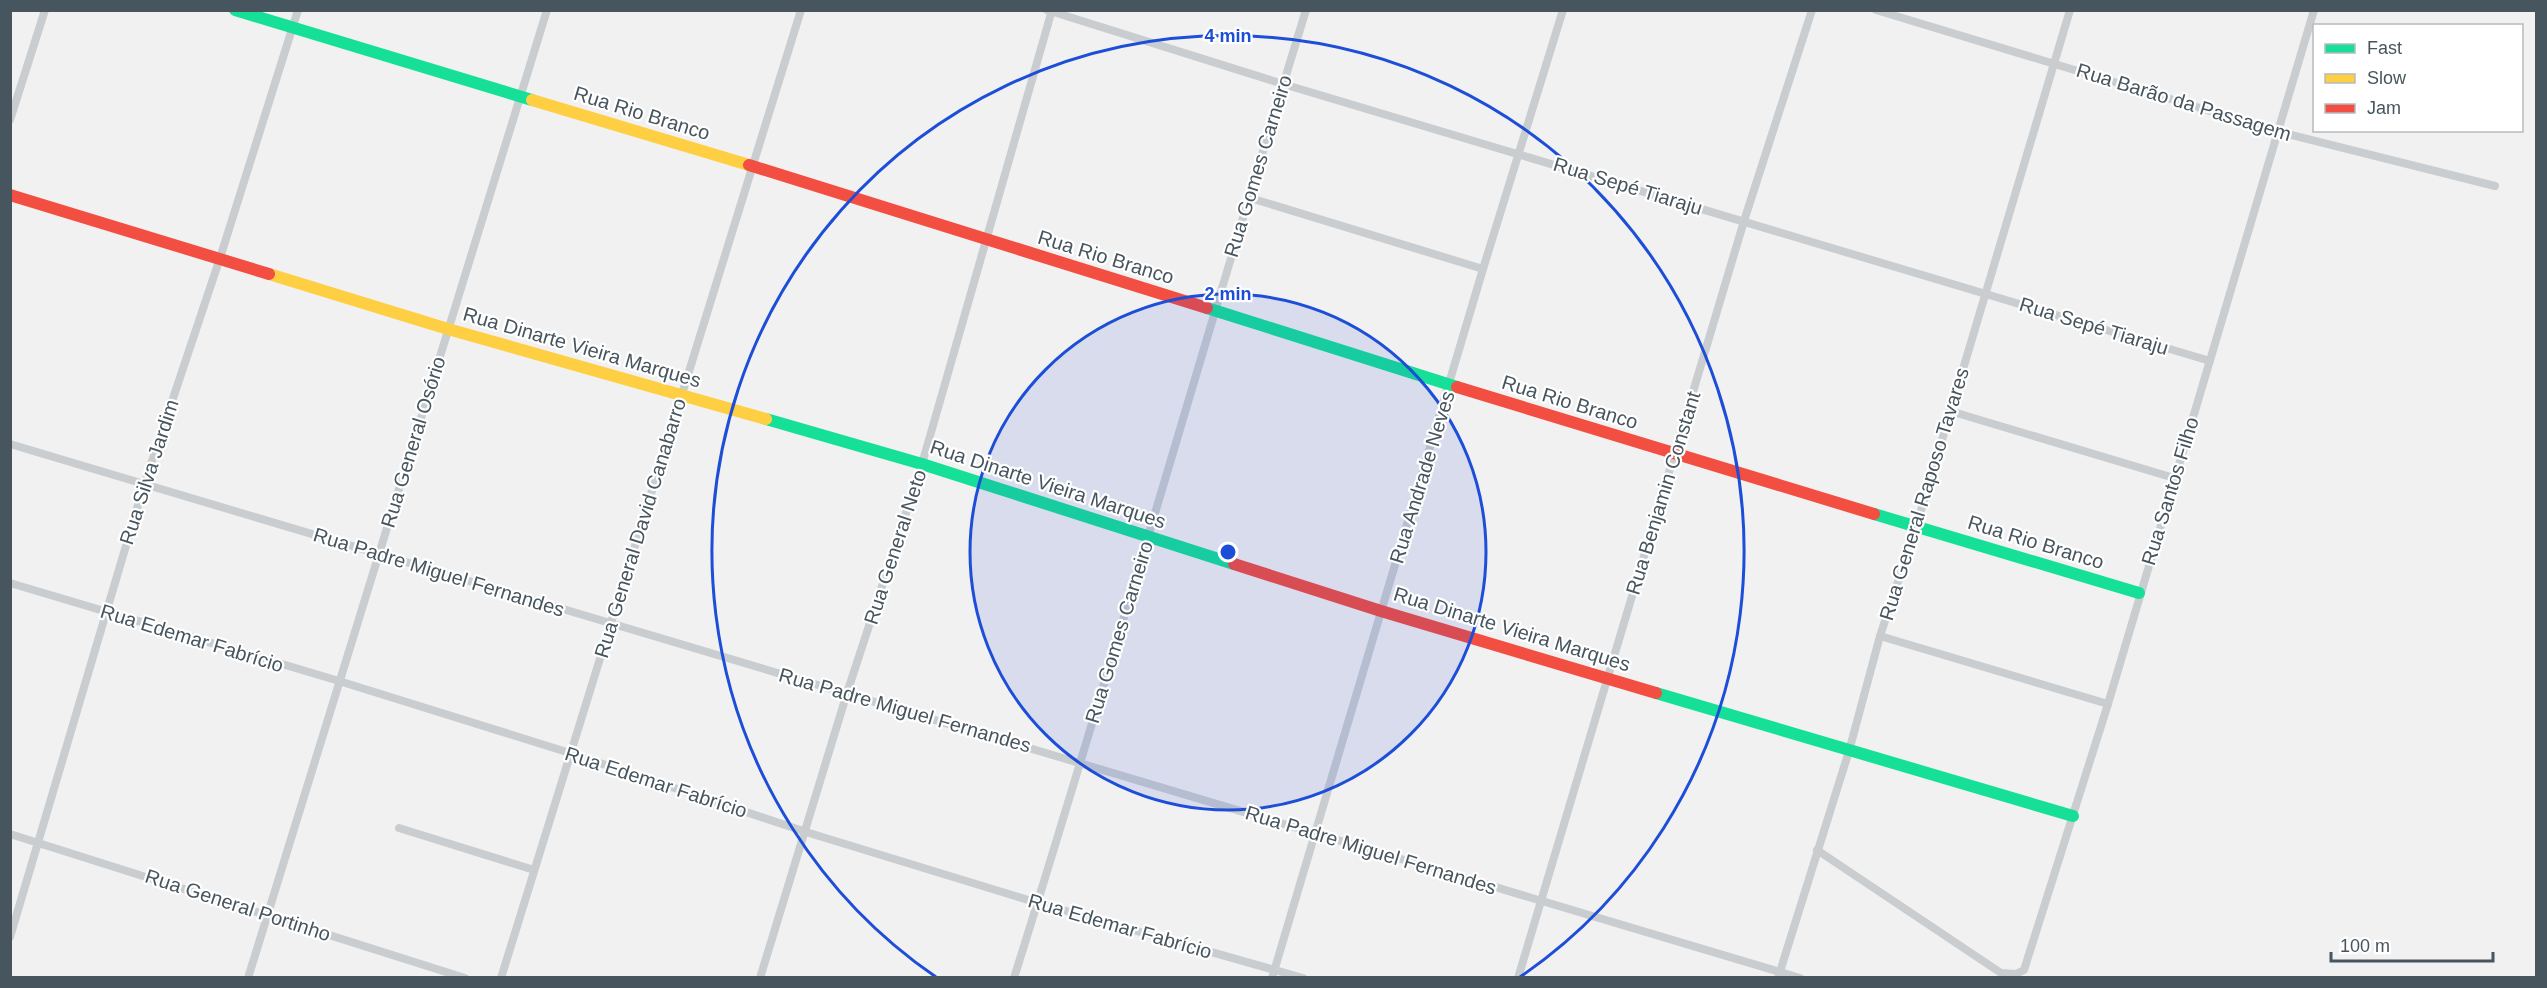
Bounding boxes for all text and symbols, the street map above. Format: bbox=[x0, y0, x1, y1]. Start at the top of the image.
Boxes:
legend bbox=[2313, 24, 2523, 132]
text: 4 min bbox=[1204, 26, 1252, 46]
text: Fast bbox=[2367, 38, 2402, 58]
street label: Rua Barão da Passagem bbox=[2074, 59, 2294, 145]
text: Slow bbox=[2367, 68, 2407, 88]
street label: Rua Gomes Carneiro bbox=[1220, 72, 1296, 260]
street label: Rua Rio Branco bbox=[571, 82, 713, 144]
text: Jam bbox=[2367, 98, 2401, 118]
street label: Rua Sepé Tiaraju bbox=[1551, 153, 1705, 219]
street label: Rua Rio Branco bbox=[1035, 226, 1177, 288]
text: 2 min bbox=[1204, 284, 1252, 304]
street label: Rua Sepé Tiaraju bbox=[2017, 293, 2171, 359]
street label: Rua Dinarte Vieira Marques bbox=[461, 302, 703, 392]
street label: Rua General Osório bbox=[376, 354, 450, 530]
street label: Rua General Raposo Tavares bbox=[1875, 365, 1973, 623]
street label: Rua Rio Branco bbox=[1499, 371, 1641, 433]
street label: Rua Andrade Neves bbox=[1385, 388, 1459, 566]
street label: Rua Benjamin Constant bbox=[1622, 388, 1705, 597]
street label: Rua General David Canabarro bbox=[590, 396, 690, 660]
street label: Rua Silva Jardim bbox=[115, 397, 183, 547]
street label: Rua Santos Filho bbox=[2137, 414, 2203, 568]
street label: Rua Dinarte Vieira Marques bbox=[927, 435, 1169, 533]
street label: Rua General Neto bbox=[860, 467, 930, 627]
street label: Rua Rio Branco bbox=[1965, 511, 2107, 573]
street label: Rua Padre Miguel Fernandes bbox=[311, 523, 567, 621]
street label: Rua Gomes Carneiro bbox=[1081, 538, 1157, 726]
centre of rings bbox=[1218, 542, 1238, 562]
street label: Rua Dinarte Vieira Marques bbox=[1391, 582, 1633, 676]
street label: Rua Edemar Fabrício bbox=[98, 600, 286, 676]
street label: Rua Padre Miguel Fernandes bbox=[776, 663, 1034, 757]
street label: Rua Edemar Fabrício bbox=[562, 742, 750, 822]
street label: Rua Padre Miguel Fernandes bbox=[1243, 801, 1499, 899]
street label: Rua General Portinho bbox=[143, 865, 333, 945]
street label: Rua Edemar Fabrício bbox=[1026, 889, 1214, 963]
scale bar bbox=[2331, 925, 2493, 963]
text: 100 m bbox=[2340, 936, 2390, 956]

